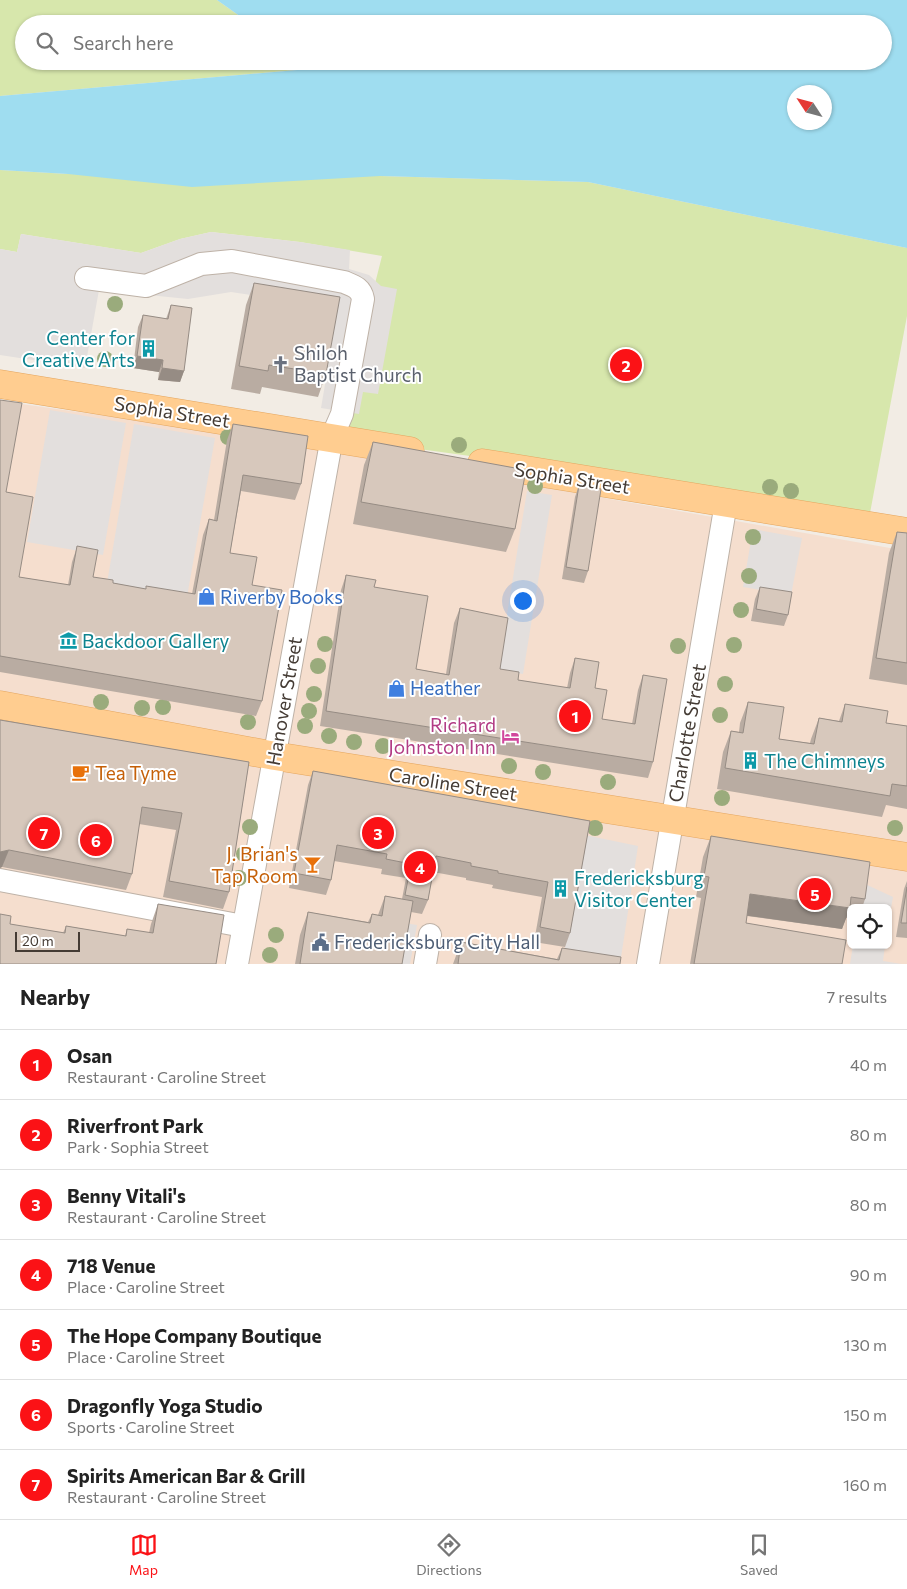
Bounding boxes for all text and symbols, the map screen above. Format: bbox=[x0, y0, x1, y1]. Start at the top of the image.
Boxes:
search box bbox=[15, 15, 892, 70]
icon: search bbox=[33, 29, 61, 57]
text: Search here bbox=[73, 31, 173, 54]
north arrow bbox=[787, 85, 832, 130]
place label: Center for Creative Arts bbox=[22, 326, 135, 371]
building icon: Center for Creative Arts bbox=[139, 339, 159, 359]
place label: Shiloh Baptist Church bbox=[294, 341, 422, 386]
pin: 2 bbox=[610, 346, 642, 384]
church icon: Shiloh Baptist Church bbox=[270, 354, 290, 374]
street label: Sophia Street bbox=[113, 391, 232, 432]
street label: Sophia Street bbox=[513, 457, 632, 498]
place label: Riverby Books bbox=[220, 585, 343, 608]
shop icon: Riverby Books bbox=[196, 587, 216, 607]
your location bbox=[510, 588, 536, 614]
place label: Backdoor Gallery bbox=[82, 629, 230, 652]
museum icon: Backdoor Gallery bbox=[58, 631, 78, 651]
street label: Hanover Street bbox=[261, 634, 306, 767]
street label: Charlotte Street bbox=[663, 662, 710, 804]
place label: Heather bbox=[410, 676, 481, 699]
shop icon: Heather bbox=[386, 678, 406, 698]
pin: 1 bbox=[559, 697, 591, 735]
place label: Richard Johnston Inn bbox=[388, 713, 496, 758]
hotel icon: Richard Johnston Inn bbox=[500, 726, 520, 746]
place label: The Chimneys bbox=[764, 749, 885, 772]
building icon: The Chimneys bbox=[740, 751, 760, 771]
place label: Tea Tyme bbox=[95, 761, 177, 784]
street label: Caroline Street bbox=[387, 762, 519, 805]
cafe icon: Tea Tyme bbox=[71, 763, 91, 783]
pin: 7 bbox=[28, 814, 60, 852]
pin: 3 bbox=[362, 814, 394, 852]
pin: 6 bbox=[80, 821, 112, 859]
place label: J. Brian's Tap Room bbox=[211, 842, 298, 887]
pin: 4 bbox=[404, 848, 436, 886]
bar icon: J. Brian's Tap Room bbox=[302, 855, 322, 875]
place label: Fredericksburg Visitor Center bbox=[574, 866, 703, 911]
pin: 5 bbox=[799, 875, 831, 913]
building icon: Fredericksburg Visitor Center bbox=[550, 879, 570, 899]
map controls bbox=[847, 904, 892, 949]
button: locate bbox=[847, 904, 892, 949]
scale bar bbox=[15, 929, 80, 952]
place label: Fredericksburg City Hall bbox=[334, 930, 540, 953]
text: 20 m bbox=[22, 932, 54, 949]
public building icon: Fredericksburg City Hall bbox=[310, 932, 330, 952]
text: Nearby bbox=[20, 984, 90, 1009]
text: 7 results bbox=[827, 987, 887, 1006]
text: Osan bbox=[67, 1044, 112, 1067]
text: 1 bbox=[32, 1055, 40, 1074]
text: 40 m bbox=[850, 1055, 887, 1074]
text: Restaurant · Caroline Street bbox=[67, 1067, 266, 1086]
text: Riverfront Park bbox=[67, 1114, 204, 1137]
text: 2 bbox=[31, 1125, 41, 1144]
text: 80 m bbox=[850, 1125, 887, 1144]
text: Park · Sophia Street bbox=[67, 1137, 209, 1156]
text: Benny Vitali's bbox=[67, 1184, 186, 1207]
text: 3 bbox=[31, 1195, 41, 1214]
text: 80 m bbox=[850, 1195, 887, 1214]
text: Restaurant · Caroline Street bbox=[67, 1207, 266, 1226]
text: 718 Venue bbox=[67, 1254, 155, 1277]
text: 4 bbox=[31, 1265, 41, 1284]
text: 90 m bbox=[850, 1265, 887, 1284]
text: Place · Caroline Street bbox=[67, 1277, 225, 1296]
text: The Hope Company Boutique bbox=[67, 1324, 321, 1347]
text: 5 bbox=[31, 1335, 41, 1354]
text: 130 m bbox=[844, 1335, 887, 1354]
text: Place · Caroline Street bbox=[67, 1347, 225, 1366]
text: Dragonfly Yoga Studio bbox=[67, 1394, 263, 1417]
text: 6 bbox=[31, 1405, 41, 1424]
text: 150 m bbox=[844, 1405, 887, 1424]
text: Sports · Caroline Street bbox=[67, 1417, 235, 1436]
text: Spirits American Bar & Grill bbox=[67, 1464, 305, 1487]
text: 7 bbox=[32, 1475, 40, 1494]
text: 160 m bbox=[843, 1475, 887, 1494]
text: Restaurant · Caroline Street bbox=[67, 1487, 266, 1506]
tab: Map bbox=[129, 1531, 158, 1578]
tab: Directions bbox=[416, 1531, 482, 1578]
tab: Saved bbox=[740, 1531, 778, 1578]

